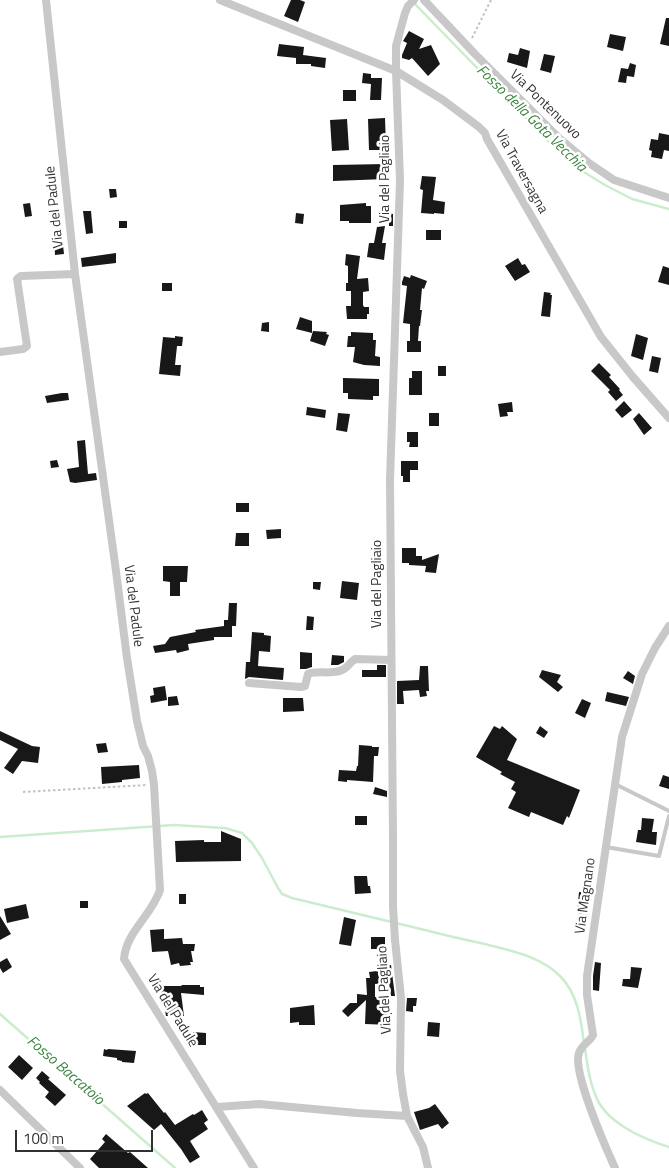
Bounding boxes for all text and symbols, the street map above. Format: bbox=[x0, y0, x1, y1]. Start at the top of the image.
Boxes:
water label: Fosso della Gota Vecchia bbox=[472, 62, 590, 176]
street label: Via Pontenuovo bbox=[506, 67, 584, 143]
street label: Via Traversagna bbox=[491, 127, 551, 217]
street label: Via del Pagliaio bbox=[378, 135, 394, 223]
street label: Via del Padule bbox=[42, 165, 68, 249]
street label: Via del Pagliaio bbox=[370, 540, 386, 628]
street label: Via del Padule bbox=[120, 564, 146, 648]
street label: Via Magnano bbox=[572, 857, 600, 935]
street label: Via del Pagliaio bbox=[374, 945, 396, 1035]
street label: Via del Padule bbox=[143, 972, 201, 1050]
water label: Fosso Baccatoio bbox=[23, 1033, 107, 1109]
scale bar bbox=[18, 1120, 155, 1152]
text: 100 m bbox=[23, 1127, 64, 1150]

